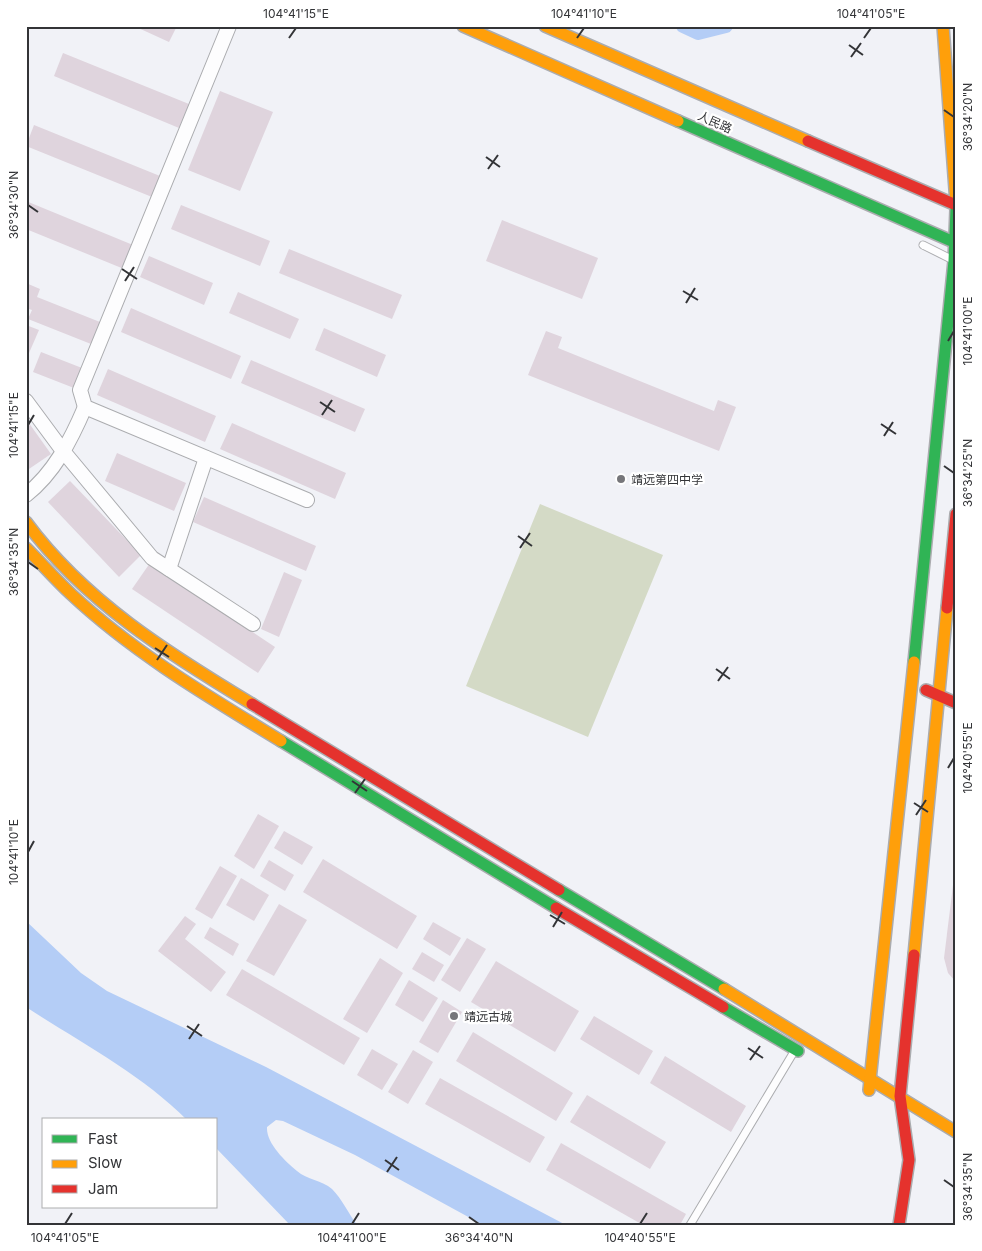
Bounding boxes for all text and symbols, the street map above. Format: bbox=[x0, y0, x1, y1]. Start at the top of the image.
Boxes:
text: 104°41'15"E bbox=[263, 6, 329, 21]
text: 104°41'10"E bbox=[551, 6, 617, 21]
text: 104°41'05"E bbox=[837, 6, 905, 21]
text: 36°34'20"N bbox=[960, 83, 975, 151]
street label: 人民路 bbox=[695, 108, 735, 136]
text: 36°34'30"N bbox=[6, 171, 21, 239]
text: 104°41'00"E bbox=[960, 297, 975, 365]
text: 104°41'15"E bbox=[6, 392, 21, 458]
text: 36°34'25"N bbox=[960, 439, 975, 507]
place label: 靖远第四中学 bbox=[631, 472, 703, 487]
marker: 靖远第四中学 bbox=[615, 473, 627, 485]
text: 36°34'35"N bbox=[6, 528, 21, 596]
text: 104°40'55"E bbox=[960, 722, 975, 794]
text: 104°41'10"E bbox=[6, 819, 21, 885]
place label: 靖远古城 bbox=[464, 1009, 512, 1024]
marker: 靖远古城 bbox=[448, 1010, 460, 1022]
legend bbox=[42, 1118, 218, 1208]
text: Fast bbox=[88, 1129, 118, 1148]
text: Slow bbox=[88, 1153, 122, 1172]
text: 36°34'35"N bbox=[960, 1153, 975, 1221]
text: Jam bbox=[88, 1179, 118, 1198]
text: 104°41'05"E bbox=[31, 1230, 99, 1245]
text: 104°41'00"E bbox=[318, 1230, 386, 1245]
text: 36°34'40"N bbox=[445, 1230, 513, 1245]
text: 104°40'55"E bbox=[604, 1230, 676, 1245]

